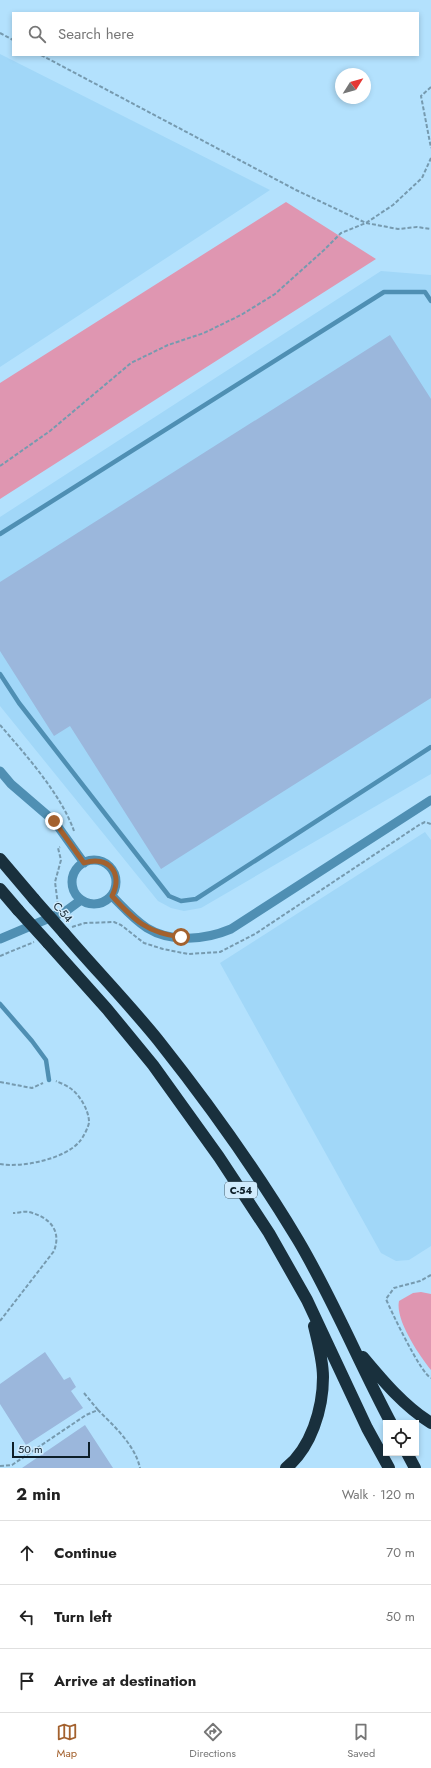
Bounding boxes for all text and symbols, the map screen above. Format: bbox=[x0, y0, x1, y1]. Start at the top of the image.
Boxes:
search box bbox=[12, 12, 419, 56]
icon: search bbox=[26, 23, 48, 45]
text: Search here bbox=[58, 23, 134, 45]
north arrow bbox=[335, 68, 371, 104]
route end bbox=[45, 812, 63, 830]
street label: C-54 bbox=[50, 898, 77, 926]
route start bbox=[172, 928, 190, 946]
road number: C-54 bbox=[225, 1182, 257, 1198]
map controls bbox=[383, 1420, 419, 1456]
button: locate bbox=[383, 1420, 419, 1456]
scale bar bbox=[12, 1440, 90, 1459]
text: 50 m bbox=[18, 1441, 43, 1457]
text: 2 min bbox=[16, 1482, 61, 1506]
text: Walk · 120 m bbox=[342, 1485, 415, 1504]
icon: ahead bbox=[16, 1542, 38, 1564]
text: Continue bbox=[54, 1542, 117, 1564]
text: 70 m bbox=[386, 1543, 415, 1562]
icon: left bbox=[16, 1606, 38, 1628]
text: Turn left bbox=[54, 1606, 112, 1628]
text: 50 m bbox=[386, 1607, 415, 1626]
icon: arrive bbox=[16, 1670, 38, 1692]
text: Arrive at destination bbox=[54, 1670, 196, 1692]
tab: Map bbox=[56, 1721, 78, 1761]
tab: Directions bbox=[189, 1721, 236, 1761]
tab: Saved bbox=[347, 1721, 375, 1761]

